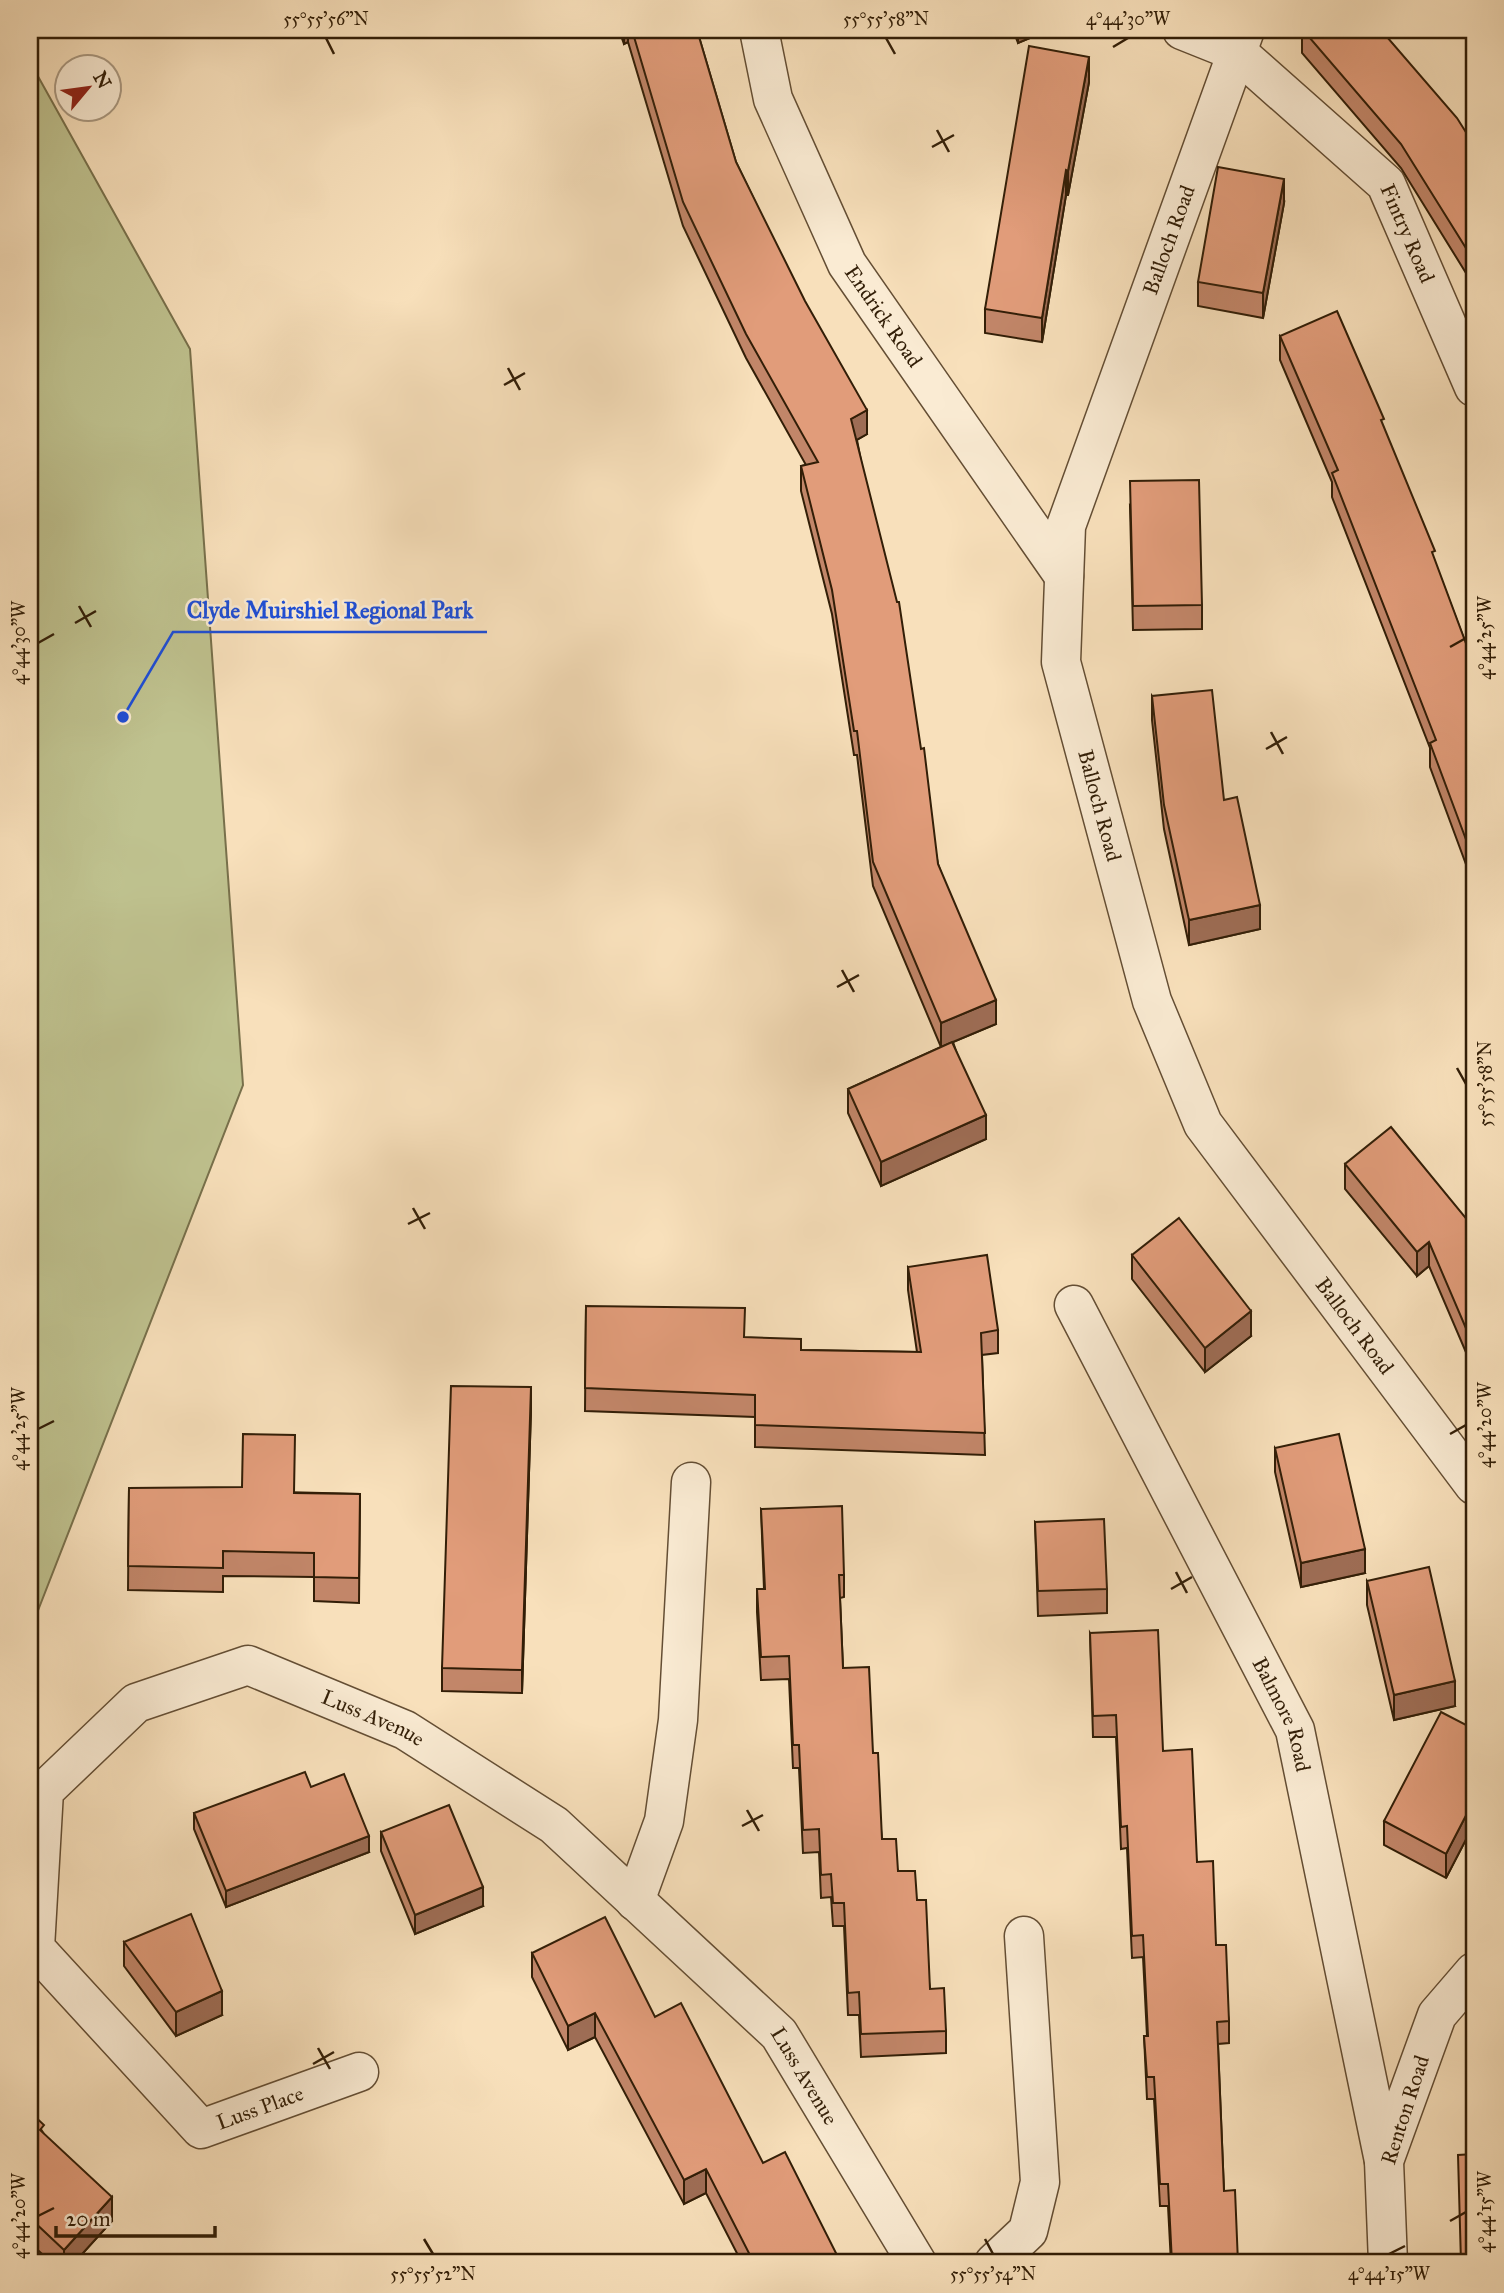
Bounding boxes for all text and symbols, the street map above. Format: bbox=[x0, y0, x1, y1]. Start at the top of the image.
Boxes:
text: 55°55'56"N bbox=[283, 8, 369, 30]
text: 55°55'58"N bbox=[843, 8, 929, 30]
text: 4°44'30"W bbox=[1086, 8, 1171, 30]
north arrow bbox=[52, 52, 122, 122]
text: N bbox=[88, 67, 116, 93]
street label: Fintry Road bbox=[1375, 180, 1440, 287]
street label: Balloch Road bbox=[1137, 181, 1201, 298]
street label: Endrick Road bbox=[839, 260, 928, 373]
callout: Clyde Muirshiel Regional Park bbox=[173, 588, 487, 632]
text: 4°44'25"W bbox=[1474, 595, 1496, 680]
text: Clyde Muirshiel Regional Park bbox=[187, 596, 474, 625]
text: 4°44'30"W bbox=[8, 600, 30, 685]
street label: Balloch Road bbox=[1072, 747, 1127, 865]
text: 55°55'58"N bbox=[1474, 1041, 1496, 1127]
street label: Balloch Road bbox=[1310, 1272, 1400, 1380]
text: 4°44'20"W bbox=[1474, 1381, 1496, 1468]
text: 4°44'25"W bbox=[8, 1386, 30, 1471]
street label: Balmore Road bbox=[1246, 1653, 1316, 1774]
street label: Luss Avenue bbox=[318, 1684, 429, 1752]
street label: Luss Avenue bbox=[765, 2022, 844, 2130]
street label: Renton Road bbox=[1375, 2052, 1435, 2168]
street label: Luss Place bbox=[213, 2080, 307, 2136]
text: 4°44'15"W bbox=[1474, 2170, 1496, 2253]
text: 4°44'20"W bbox=[8, 2172, 30, 2259]
scale bar bbox=[56, 2195, 215, 2239]
text: 20 m bbox=[66, 2206, 111, 2232]
text: 55°55'52"N bbox=[390, 2263, 476, 2285]
text: 55°55'54"N bbox=[950, 2263, 1036, 2285]
text: 4°44'15"W bbox=[1348, 2263, 1431, 2285]

